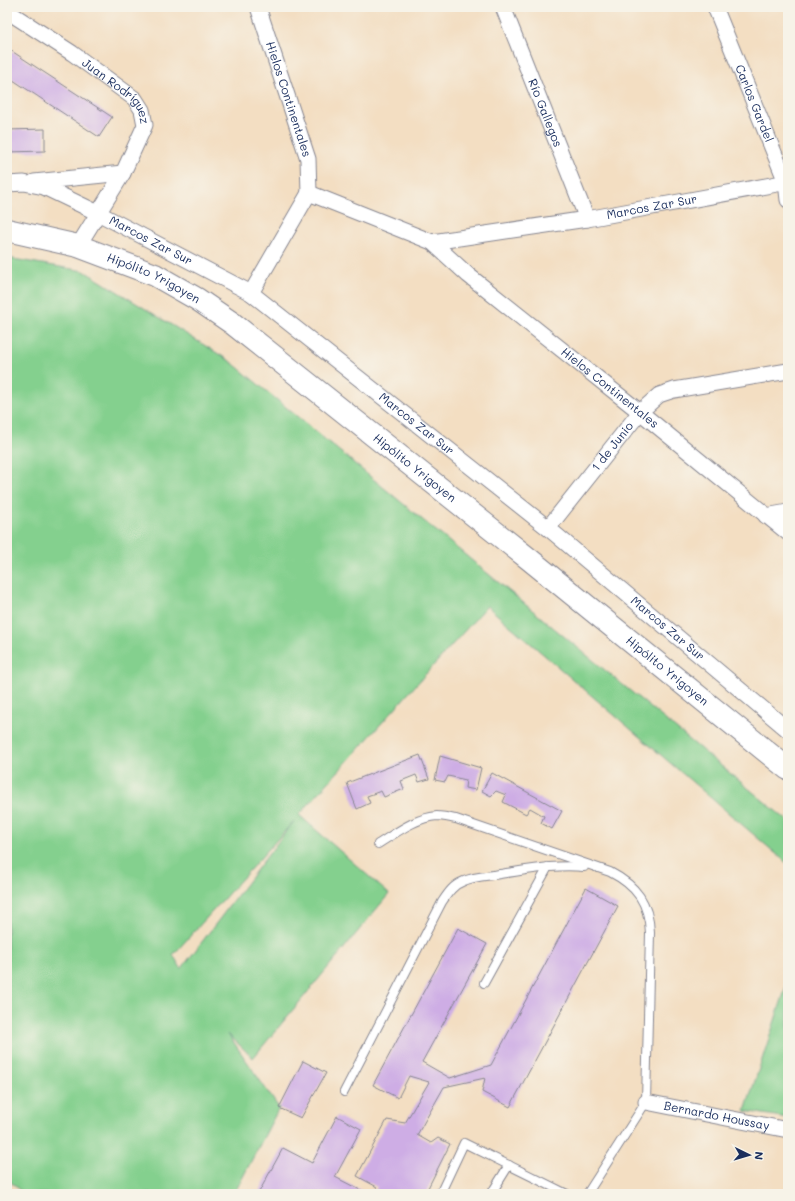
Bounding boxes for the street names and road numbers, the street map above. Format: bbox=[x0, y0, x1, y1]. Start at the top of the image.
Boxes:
street label: Hielos Continentales bbox=[263, 39, 316, 159]
street label: Juan Rodríguez bbox=[79, 54, 154, 126]
street label: Carlos Gardel bbox=[732, 62, 778, 144]
street label: Río Gallegos bbox=[525, 76, 567, 149]
street label: Marcos Zar Sur bbox=[605, 190, 698, 222]
street label: Marcos Zar Sur bbox=[107, 211, 196, 268]
street label: Hipólito Yrigoyen bbox=[105, 249, 204, 306]
street label: Hielos Continentales bbox=[558, 343, 663, 431]
street label: Marcos Zar Sur bbox=[376, 388, 458, 458]
street label: 1 de Junio bbox=[587, 418, 636, 474]
street label: Hipólito Yrigoyen bbox=[370, 429, 460, 505]
street label: Marcos Zar Sur bbox=[628, 592, 708, 664]
street label: Hipólito Yrigoyen bbox=[623, 632, 712, 708]
street label: Bernardo Houssay bbox=[663, 1097, 771, 1133]

